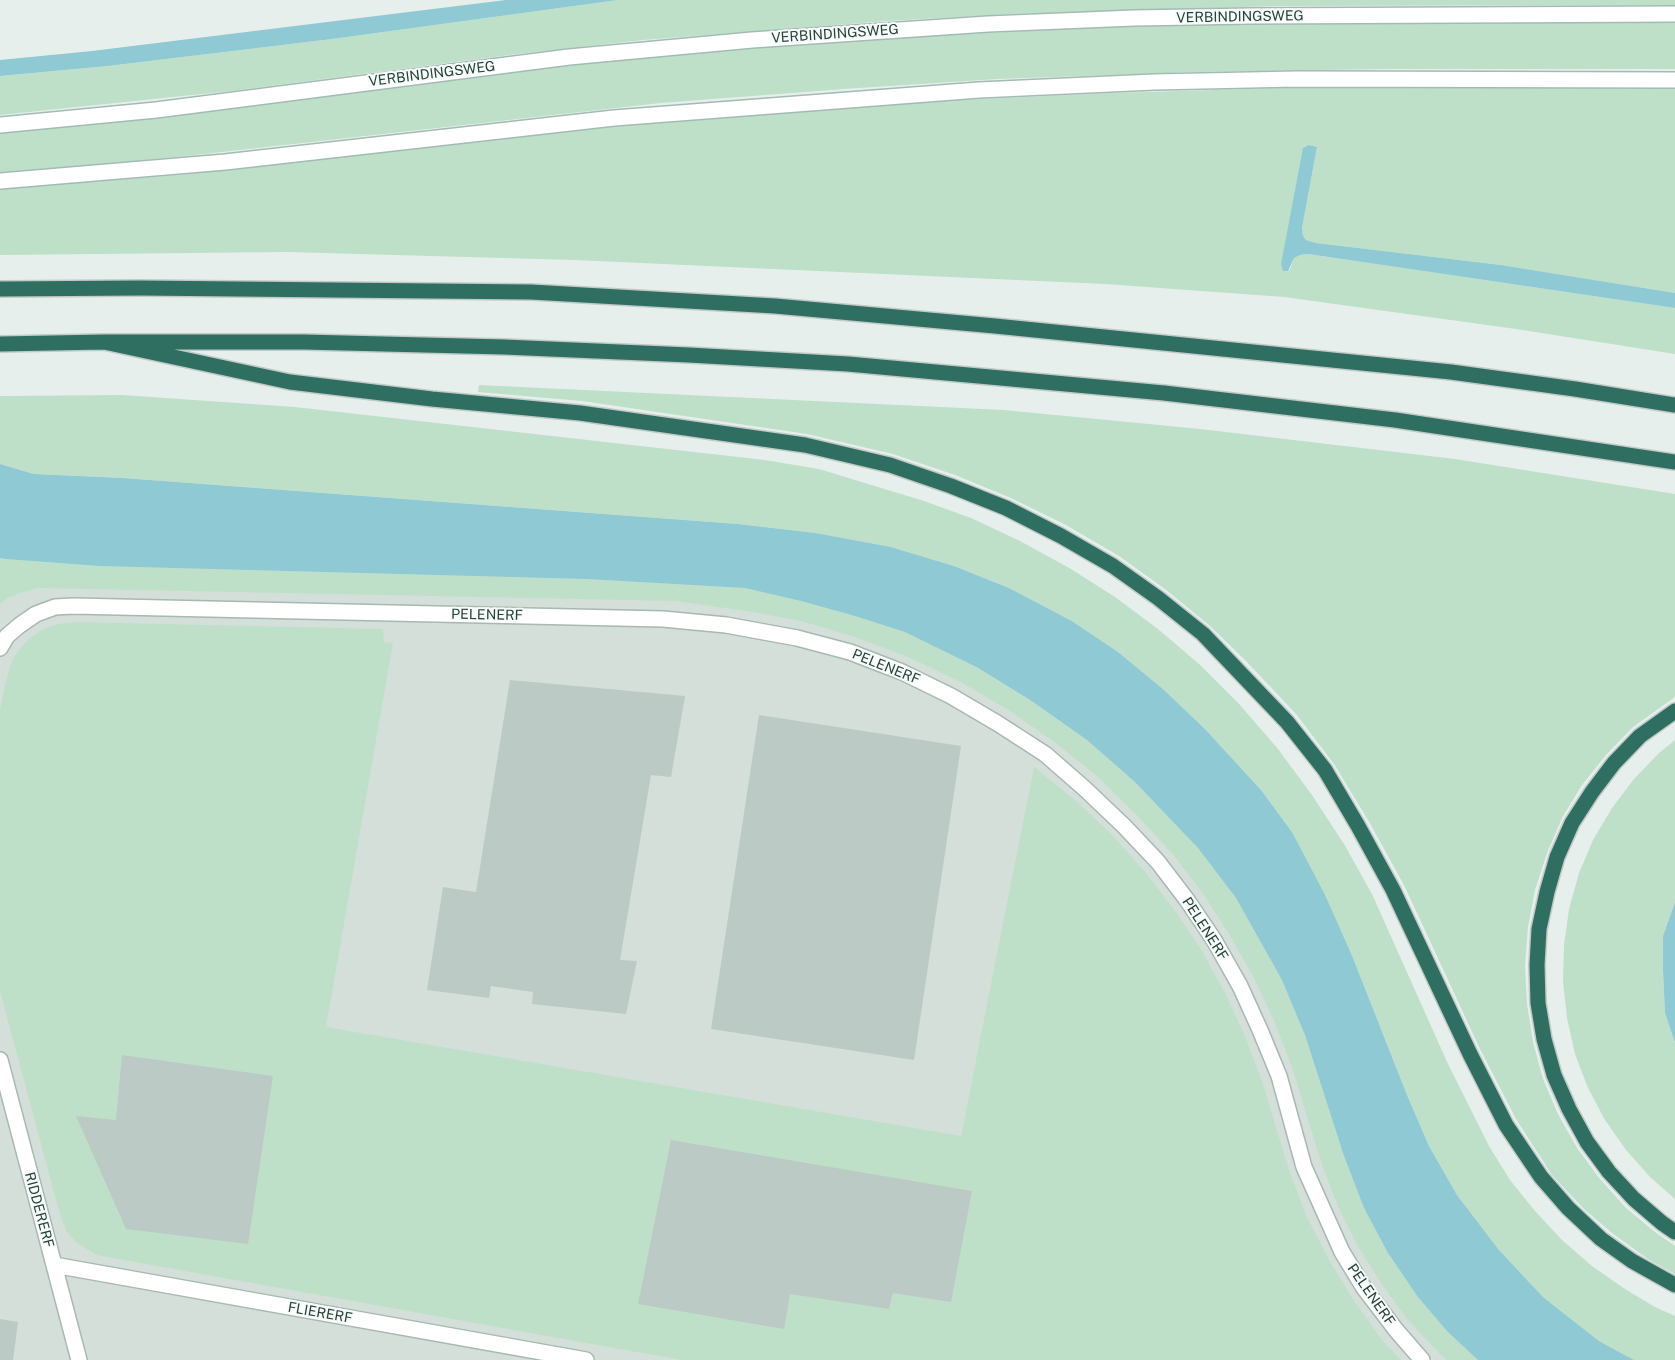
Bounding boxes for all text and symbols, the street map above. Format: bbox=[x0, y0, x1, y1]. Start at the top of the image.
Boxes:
street label: VERBINDINGSWEG bbox=[1176, 7, 1304, 27]
street label: VERBINDINGSWEG bbox=[771, 21, 899, 47]
street label: VERBINDINGSWEG bbox=[368, 58, 496, 90]
street label: PELENERF bbox=[451, 606, 523, 624]
street label: PELENERF bbox=[850, 646, 922, 688]
street label: PELENERF bbox=[1178, 894, 1232, 964]
street label: RIDDERERF bbox=[21, 1170, 57, 1250]
street label: PELENERF bbox=[1344, 1261, 1398, 1329]
street label: FLIERERF bbox=[286, 1299, 354, 1327]

